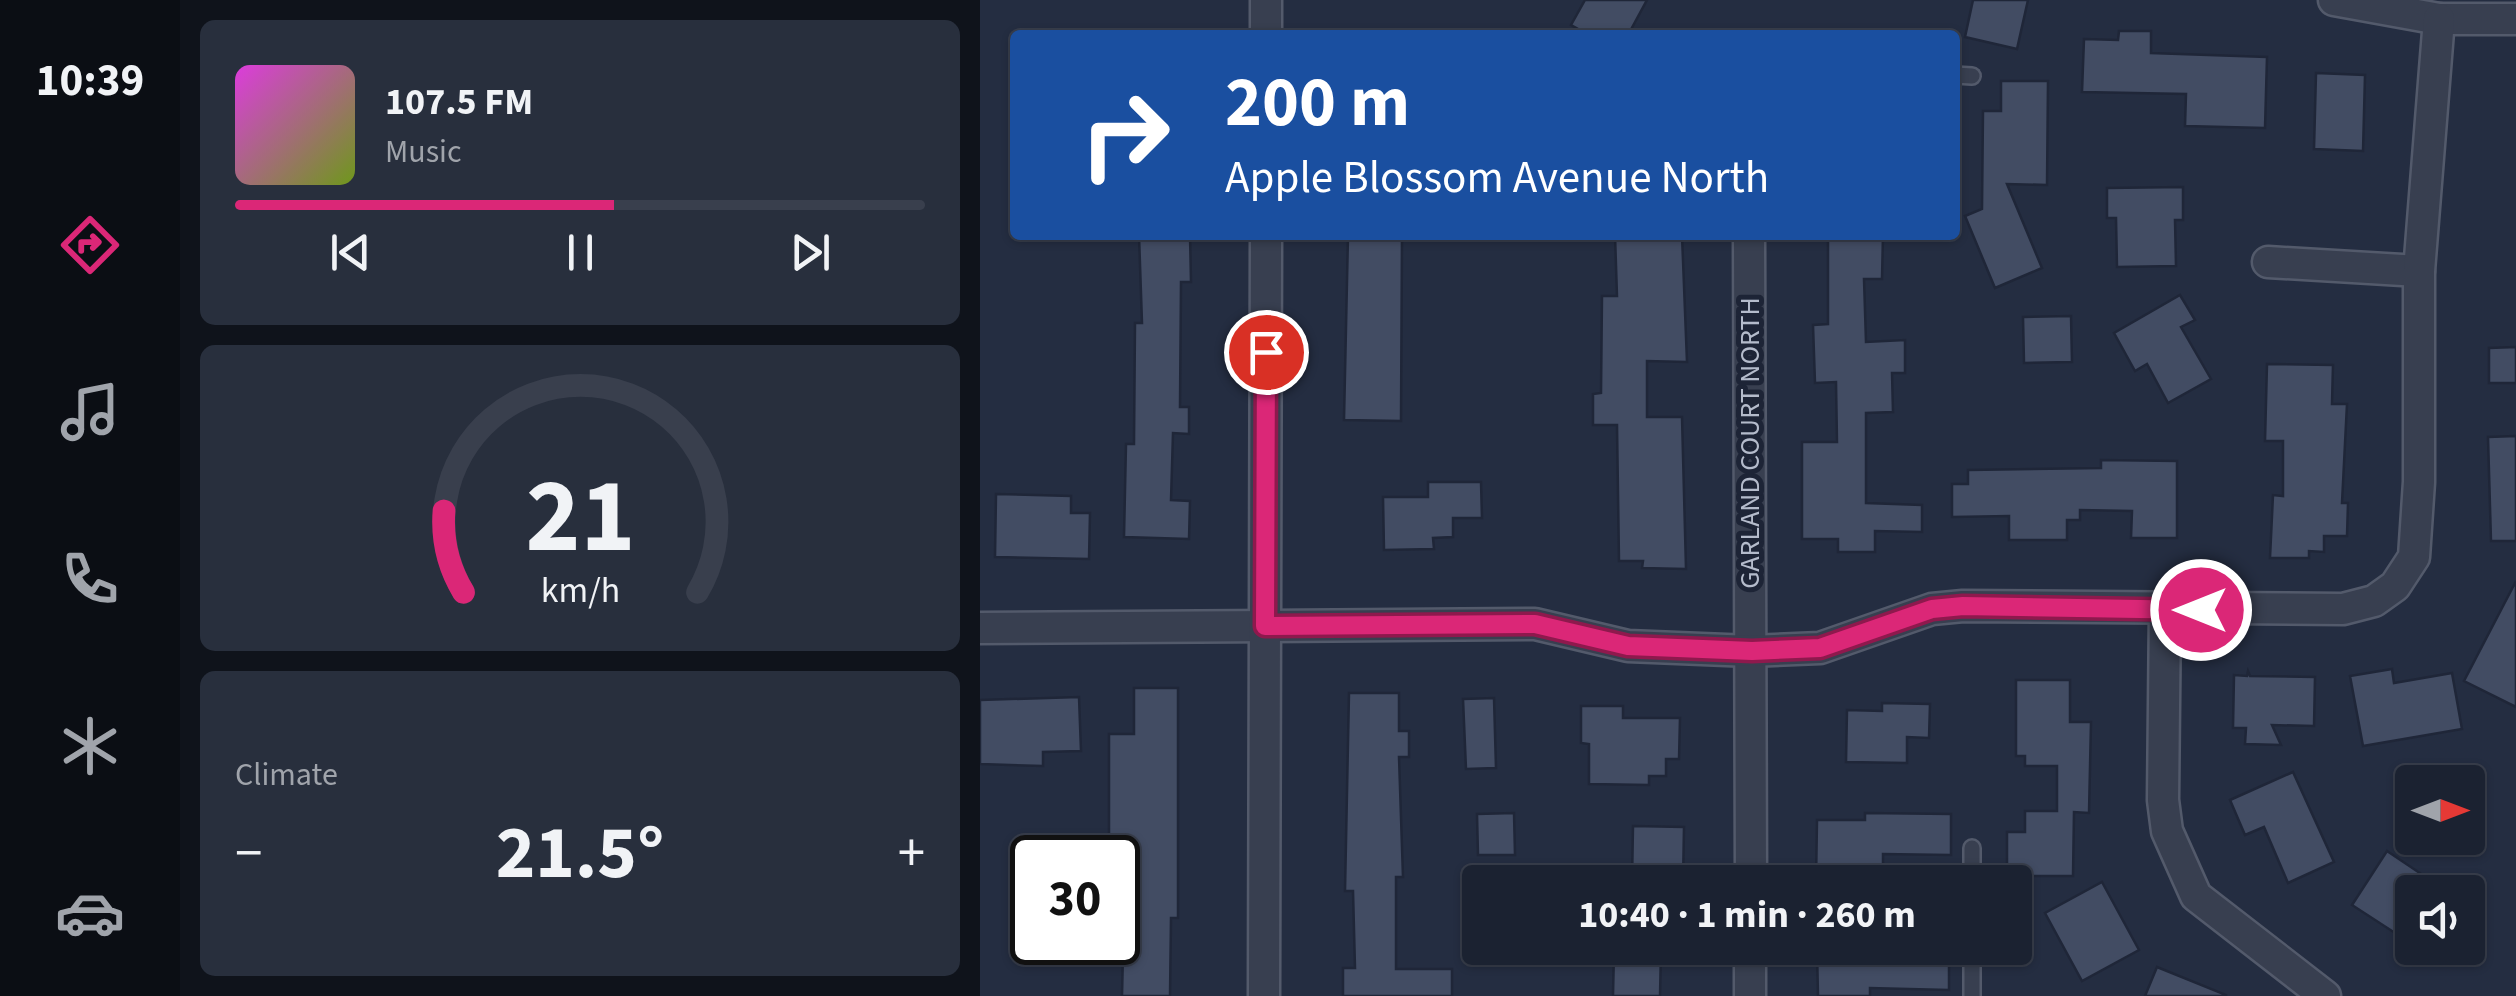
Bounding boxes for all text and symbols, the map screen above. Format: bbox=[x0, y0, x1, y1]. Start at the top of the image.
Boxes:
text: 10:39 bbox=[36, 49, 144, 113]
text: 200 m bbox=[1225, 53, 1410, 153]
icon: right bbox=[1060, 70, 1190, 200]
text: 107.5 FM bbox=[385, 75, 533, 129]
text: Music bbox=[385, 129, 462, 175]
text: Apple Blossom Avenue North bbox=[1225, 146, 1769, 210]
icon: directions bbox=[55, 210, 125, 280]
icon: previous bbox=[323, 225, 378, 280]
icon: pause bbox=[553, 225, 608, 280]
icon: next bbox=[783, 225, 838, 280]
street label: GARLAND COURT NORTH bbox=[1730, 297, 1770, 589]
pin bbox=[1224, 310, 1309, 395]
icon: arrive bbox=[1239, 325, 1294, 380]
icon: music bbox=[55, 377, 125, 447]
text: 21 bbox=[525, 444, 635, 592]
icon: phone bbox=[55, 544, 125, 614]
position arrow bbox=[2149, 558, 2253, 662]
text: km/h bbox=[540, 565, 620, 616]
icon: climate bbox=[55, 711, 125, 781]
text: Climate bbox=[235, 752, 338, 798]
north arrow bbox=[2395, 765, 2485, 855]
map controls bbox=[2395, 765, 2485, 965]
text: 21.5° bbox=[496, 800, 664, 907]
text: − bbox=[235, 815, 262, 893]
text: + bbox=[898, 815, 925, 893]
speed limit sign: 30 bbox=[1010, 835, 1140, 965]
button: sound bbox=[2395, 875, 2485, 965]
icon: car bbox=[55, 878, 125, 948]
text: 10:40 · 1 min · 260 m bbox=[1578, 888, 1916, 942]

